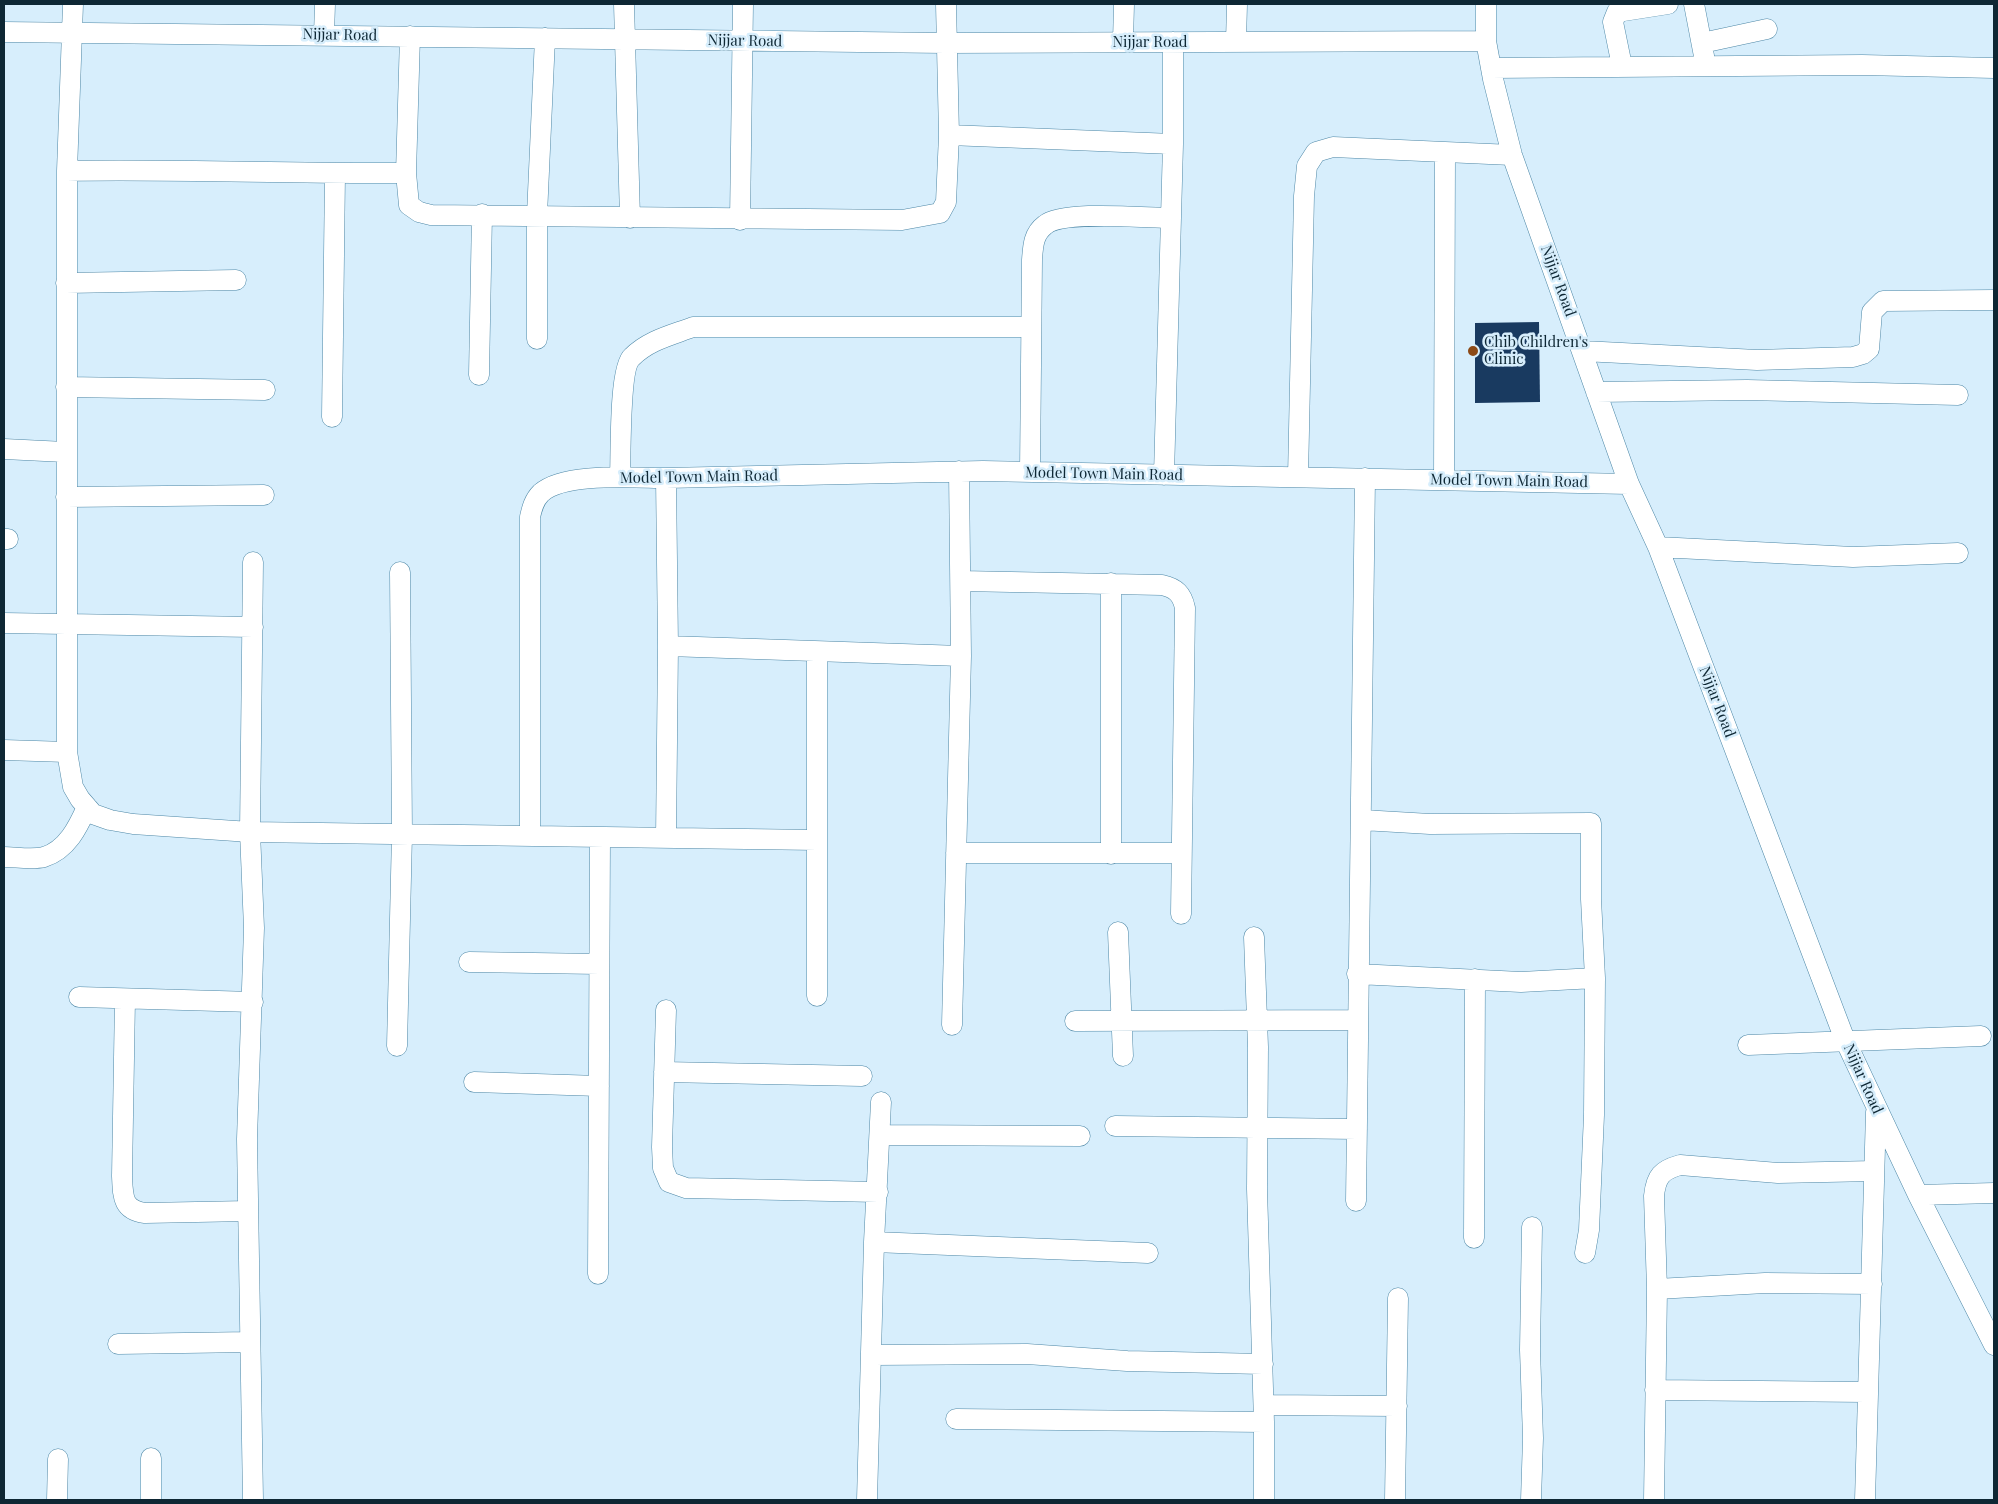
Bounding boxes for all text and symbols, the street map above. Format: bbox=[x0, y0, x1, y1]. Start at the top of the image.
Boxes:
street label: Nijjar Road bbox=[302, 25, 378, 45]
street label: Nijjar Road bbox=[707, 31, 783, 51]
street label: Nijjar Road bbox=[1113, 33, 1187, 51]
street label: Nijjar Road bbox=[1537, 243, 1579, 319]
place label: Chib Children's Clinic bbox=[1484, 333, 1588, 368]
marker: Chib Children's Clinic bbox=[1466, 344, 1480, 358]
street label: Model Town Main Road bbox=[1025, 464, 1183, 484]
street label: Model Town Main Road bbox=[620, 467, 778, 487]
street label: Model Town Main Road bbox=[1430, 471, 1588, 491]
street label: Nijjar Road bbox=[1695, 664, 1739, 740]
street label: Nijjar Road bbox=[1840, 1041, 1886, 1117]

